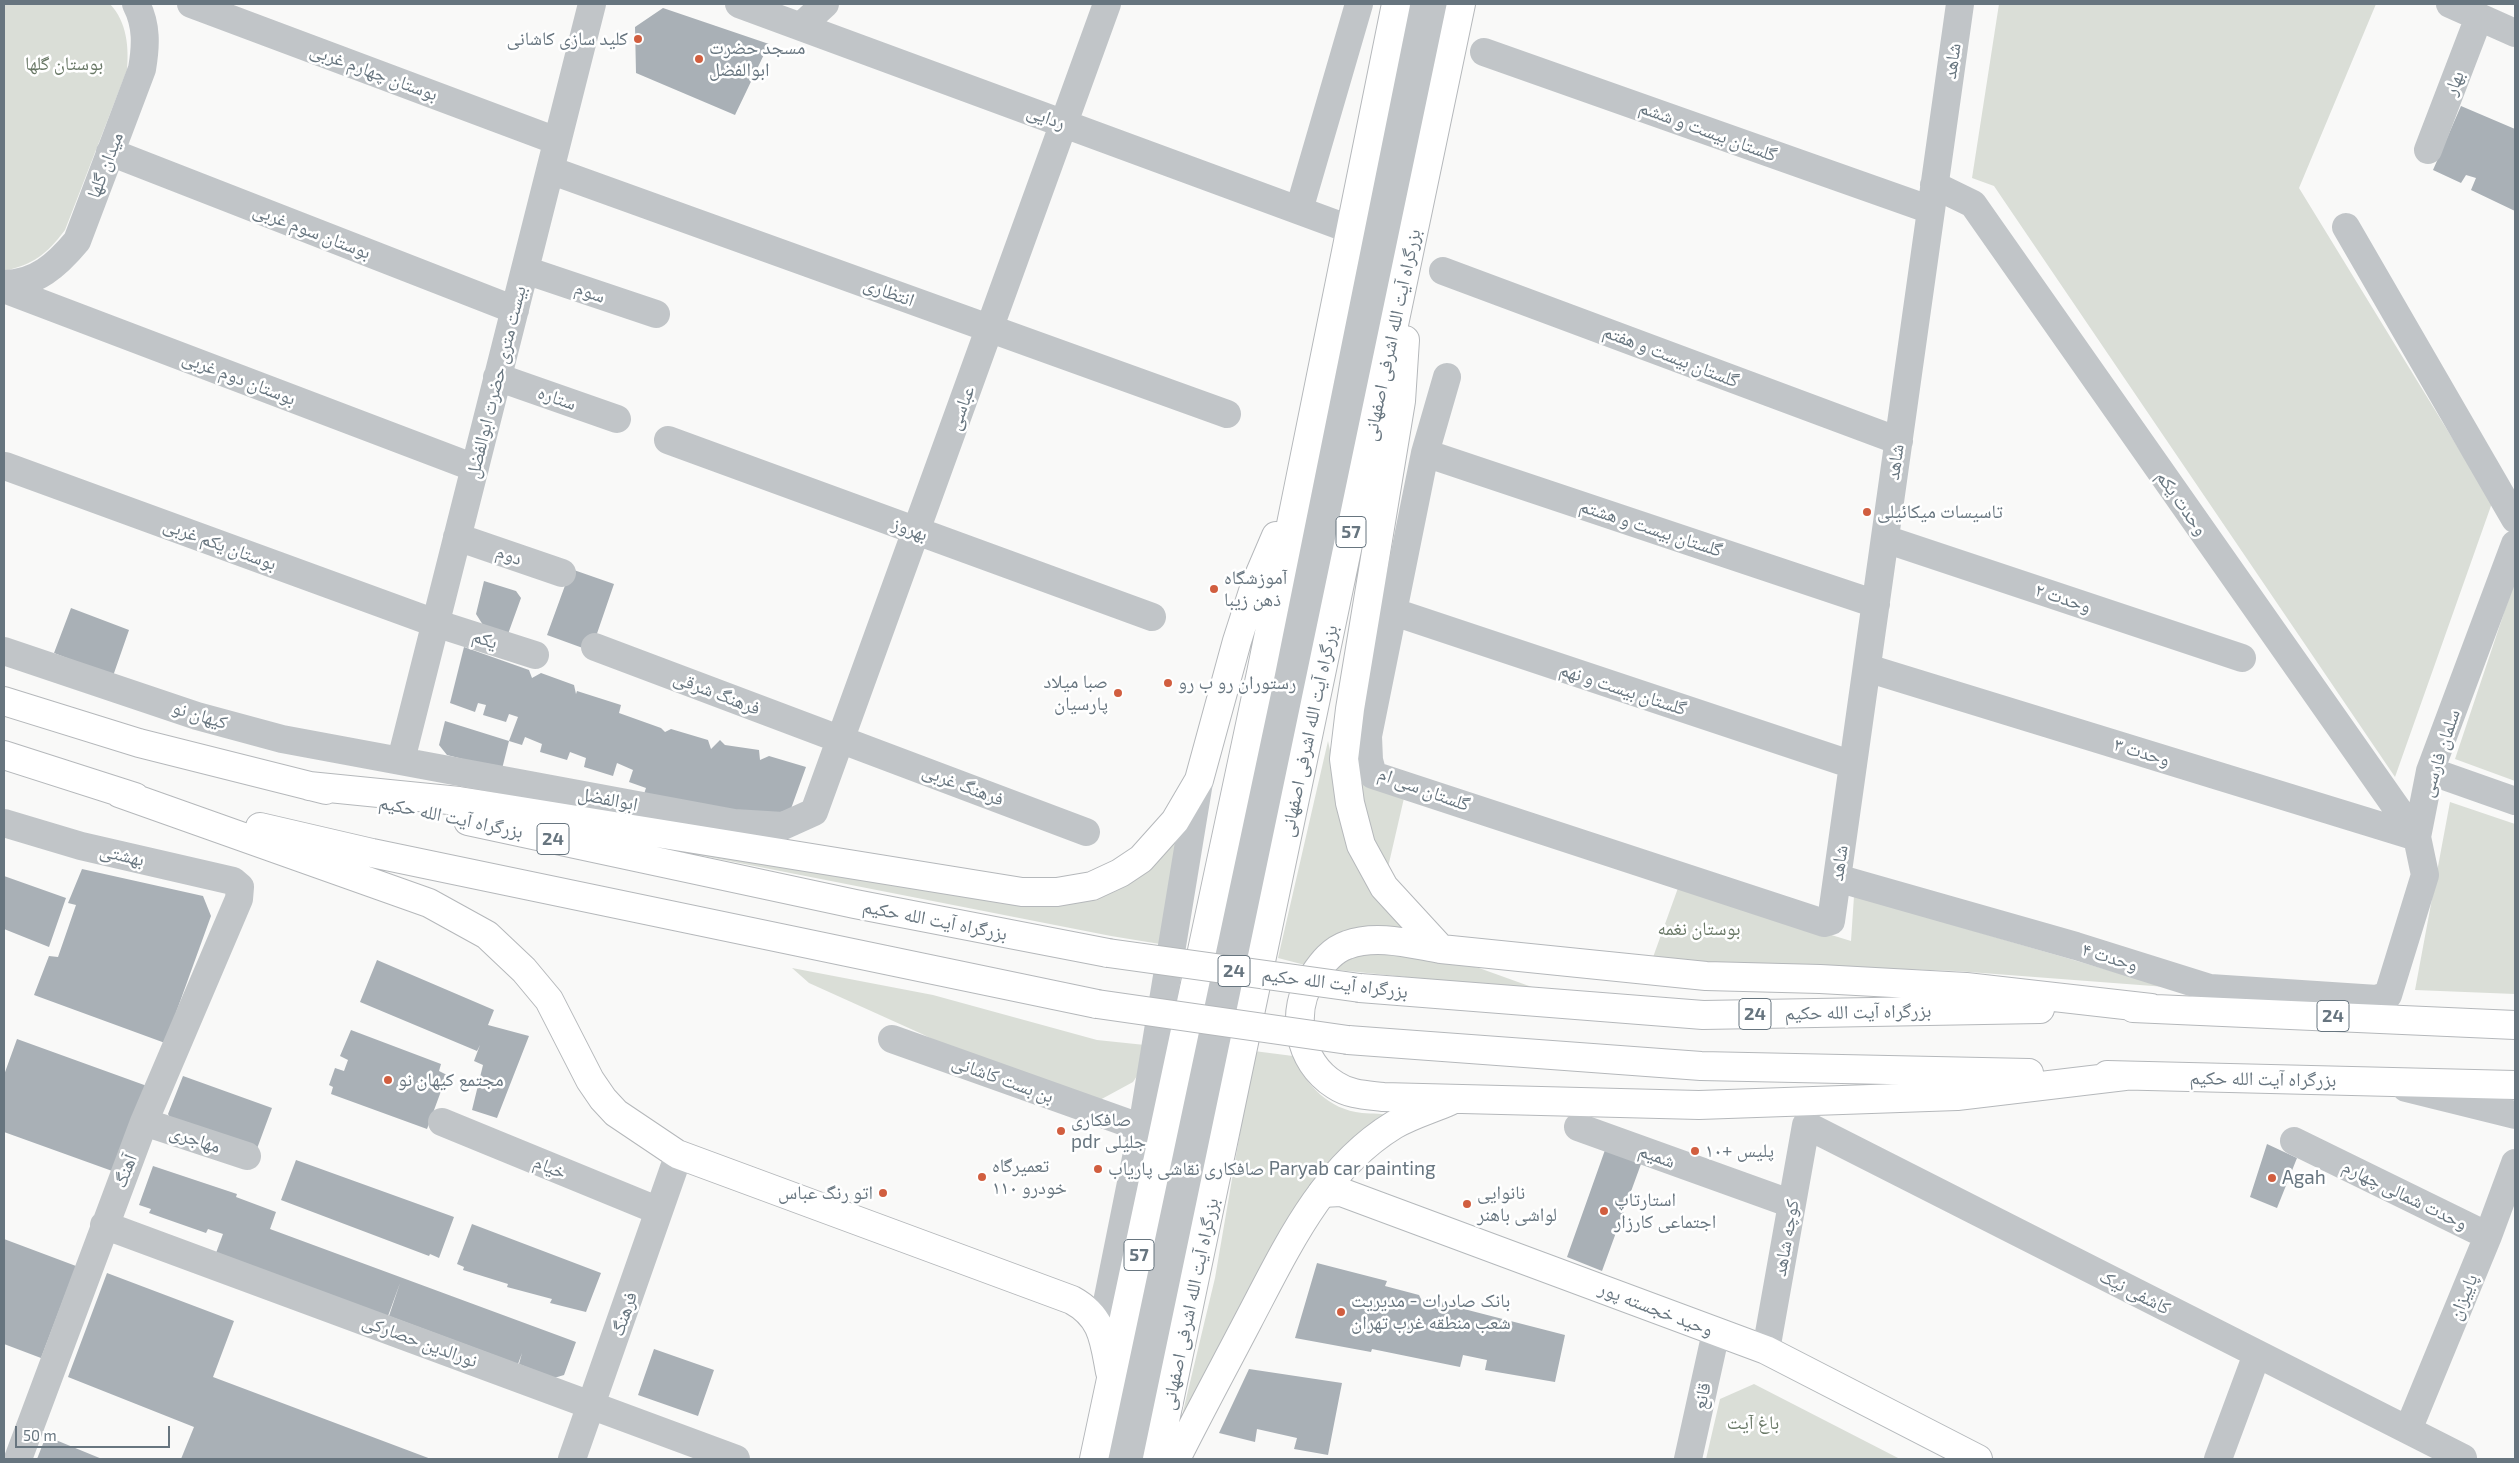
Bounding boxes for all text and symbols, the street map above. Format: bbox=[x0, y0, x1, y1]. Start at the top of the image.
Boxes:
place label: کلید سازی کاشانی bbox=[506, 28, 628, 50]
marker: کلید سازی کاشانی bbox=[632, 33, 644, 45]
place label: مسجد حضرت ابوالفضل bbox=[709, 37, 805, 81]
street label: بوستان چهارم غربی bbox=[307, 38, 441, 106]
street label: شاهد bbox=[1938, 42, 1966, 80]
park label: بوستان گلها bbox=[25, 53, 103, 75]
marker: مسجد حضرت ابوالفضل bbox=[693, 53, 705, 65]
street label: بهار bbox=[2439, 67, 2469, 99]
street label: گلستان بیست و ششم bbox=[1636, 96, 1780, 166]
street label: ردایی bbox=[1024, 100, 1068, 134]
street label: میدان گلها bbox=[82, 129, 128, 201]
street label: بوستان سوم غربی bbox=[250, 198, 374, 264]
street label: بزرگراه آیت الله اشرفی اصفهانی bbox=[1358, 227, 1426, 443]
street label: انتظاری bbox=[860, 272, 918, 312]
street label: سوم bbox=[572, 276, 608, 308]
street label: بیست متری حضرت ابوالفضل bbox=[461, 283, 531, 481]
street label: گلستان بیست و هفتم bbox=[1600, 320, 1742, 392]
street label: بوستان دوم غربی bbox=[179, 346, 299, 410]
street label: ستاره bbox=[535, 381, 579, 415]
street label: عباسی bbox=[943, 383, 979, 433]
street label: شاهد bbox=[1881, 443, 1909, 481]
street label: وحدت یکم bbox=[2151, 466, 2213, 540]
street label: گلستان بیست و هشتم bbox=[1577, 494, 1725, 562]
place label: تاسیسات میکائیلی bbox=[1877, 501, 2003, 523]
marker: تاسیسات میکائیلی bbox=[1861, 506, 1873, 518]
street label: بهروز bbox=[889, 512, 931, 546]
street label: بوستان یکم غربی bbox=[160, 513, 280, 575]
road number: 57 bbox=[1336, 516, 1366, 548]
street label: دوم bbox=[493, 540, 525, 570]
place label: آموزشگاه ذهن زیبا bbox=[1224, 567, 1287, 611]
street label: وحدت ۲ bbox=[2032, 578, 2094, 618]
marker: آموزشگاه ذهن زیبا bbox=[1208, 583, 1220, 595]
street label: بزرگراه آیت الله اشرفی اصفهانی bbox=[1275, 623, 1343, 839]
street label: یکم bbox=[469, 624, 501, 654]
street label: گلستان بیست و نهم bbox=[1557, 658, 1689, 720]
street label: فرهنگ شرقی bbox=[670, 666, 764, 720]
place label: صبا میلاد پارسیان bbox=[1044, 671, 1108, 715]
place label: رستوران رو ب رو bbox=[1178, 672, 1296, 694]
marker: رستوران رو ب رو bbox=[1162, 677, 1174, 689]
marker: صبا میلاد پارسیان bbox=[1112, 687, 1124, 699]
street label: کیهان نو bbox=[170, 696, 230, 734]
street label: سلمان فارسی bbox=[2415, 706, 2465, 800]
street label: وحدت ۳ bbox=[2111, 733, 2173, 771]
street label: فرهنگ غربی bbox=[919, 759, 1007, 811]
street label: گلستان سی ام bbox=[1375, 762, 1473, 816]
street label: ابوالفضل bbox=[576, 782, 640, 816]
street label: بزرگراه آیت الله حکیم bbox=[377, 791, 525, 843]
road number: 24 bbox=[537, 824, 569, 854]
street label: بهشتی bbox=[98, 839, 146, 871]
street label: شاهد bbox=[1825, 844, 1853, 882]
street label: بزرگراه آیت الله حکیم bbox=[861, 895, 1009, 945]
park label: بوستان نغمه bbox=[1657, 918, 1741, 940]
street label: وحدت ۴ bbox=[2079, 938, 2141, 976]
road number: 24 bbox=[1218, 956, 1250, 986]
street label: بزرگراه آیت الله حکیم bbox=[1261, 963, 1409, 1003]
road number: 24 bbox=[1739, 999, 1771, 1030]
street label: بزرگراه آیت الله حکیم bbox=[1784, 999, 1932, 1025]
road number: 24 bbox=[2317, 1000, 2349, 1032]
street label: بن بست کاشانی bbox=[949, 1050, 1057, 1108]
street label: بزرگراه آیت الله حکیم bbox=[2189, 1066, 2337, 1092]
place label: مجتمع کیهان نو bbox=[398, 1069, 504, 1091]
marker: مجتمع کیهان نو bbox=[382, 1074, 394, 1086]
place label: صافکاری pdr جلیلی bbox=[1071, 1109, 1146, 1153]
street label: مهاجری bbox=[167, 1120, 223, 1158]
marker: صافکاری pdr جلیلی bbox=[1055, 1125, 1067, 1137]
street label: شمیم bbox=[1636, 1139, 1678, 1173]
place label: پلیس +۱۰ bbox=[1705, 1140, 1774, 1162]
marker: پلیس +۱۰ bbox=[1689, 1145, 1701, 1157]
street label: خیام bbox=[530, 1150, 570, 1184]
street label: آهنگ bbox=[108, 1151, 142, 1191]
place label: تعمیرگاه خودرو ۱۱۰ bbox=[992, 1155, 1067, 1199]
street label: وحدت شمالی چهارم bbox=[2339, 1155, 2471, 1235]
place label: صافکاری نقاشی پاریاب Paryab car painting bbox=[1108, 1158, 1436, 1180]
marker: صافکاری نقاشی پاریاب Paryab car painting bbox=[1092, 1163, 1104, 1175]
place label: Agah bbox=[2282, 1167, 2326, 1189]
marker: تعمیرگاه خودرو ۱۱۰ bbox=[976, 1171, 988, 1183]
marker: Agah bbox=[2266, 1172, 2278, 1184]
place label: اتو رنگ عباس bbox=[778, 1182, 873, 1204]
place label: نانوایی لواشی باهنر bbox=[1477, 1182, 1557, 1226]
marker: اتو رنگ عباس bbox=[877, 1187, 889, 1199]
place label: استارتاپ اجتماعی کارزار bbox=[1614, 1189, 1716, 1233]
street label: بزرگراه آیت الله اشرفی اصفهانی bbox=[1156, 1196, 1224, 1412]
marker: نانوایی لواشی باهنر bbox=[1461, 1198, 1473, 1210]
street label: کوچه شاهد bbox=[1768, 1198, 1804, 1278]
marker: استارتاپ اجتماعی کارزار bbox=[1598, 1205, 1610, 1217]
road number: 57 bbox=[1124, 1240, 1154, 1270]
street label: کاشفی نیک bbox=[2096, 1264, 2174, 1320]
street label: پاییزان bbox=[2443, 1270, 2483, 1324]
street label: وحید خجسته پور bbox=[1596, 1277, 1716, 1341]
street label: فرهنگ bbox=[606, 1289, 642, 1339]
place label: بانک صادرات - مدیریت شعب منطقه غرب تهران bbox=[1351, 1290, 1511, 1334]
marker: بانک صادرات - مدیریت شعب منطقه غرب تهران bbox=[1335, 1306, 1347, 1318]
street label: نورالدین حصارکی bbox=[359, 1310, 481, 1372]
street label: قانع bbox=[1688, 1380, 1716, 1412]
park label: باغ آیت bbox=[1727, 1412, 1779, 1434]
scale bar bbox=[18, 1416, 172, 1448]
text: 50 m bbox=[23, 1426, 57, 1444]

